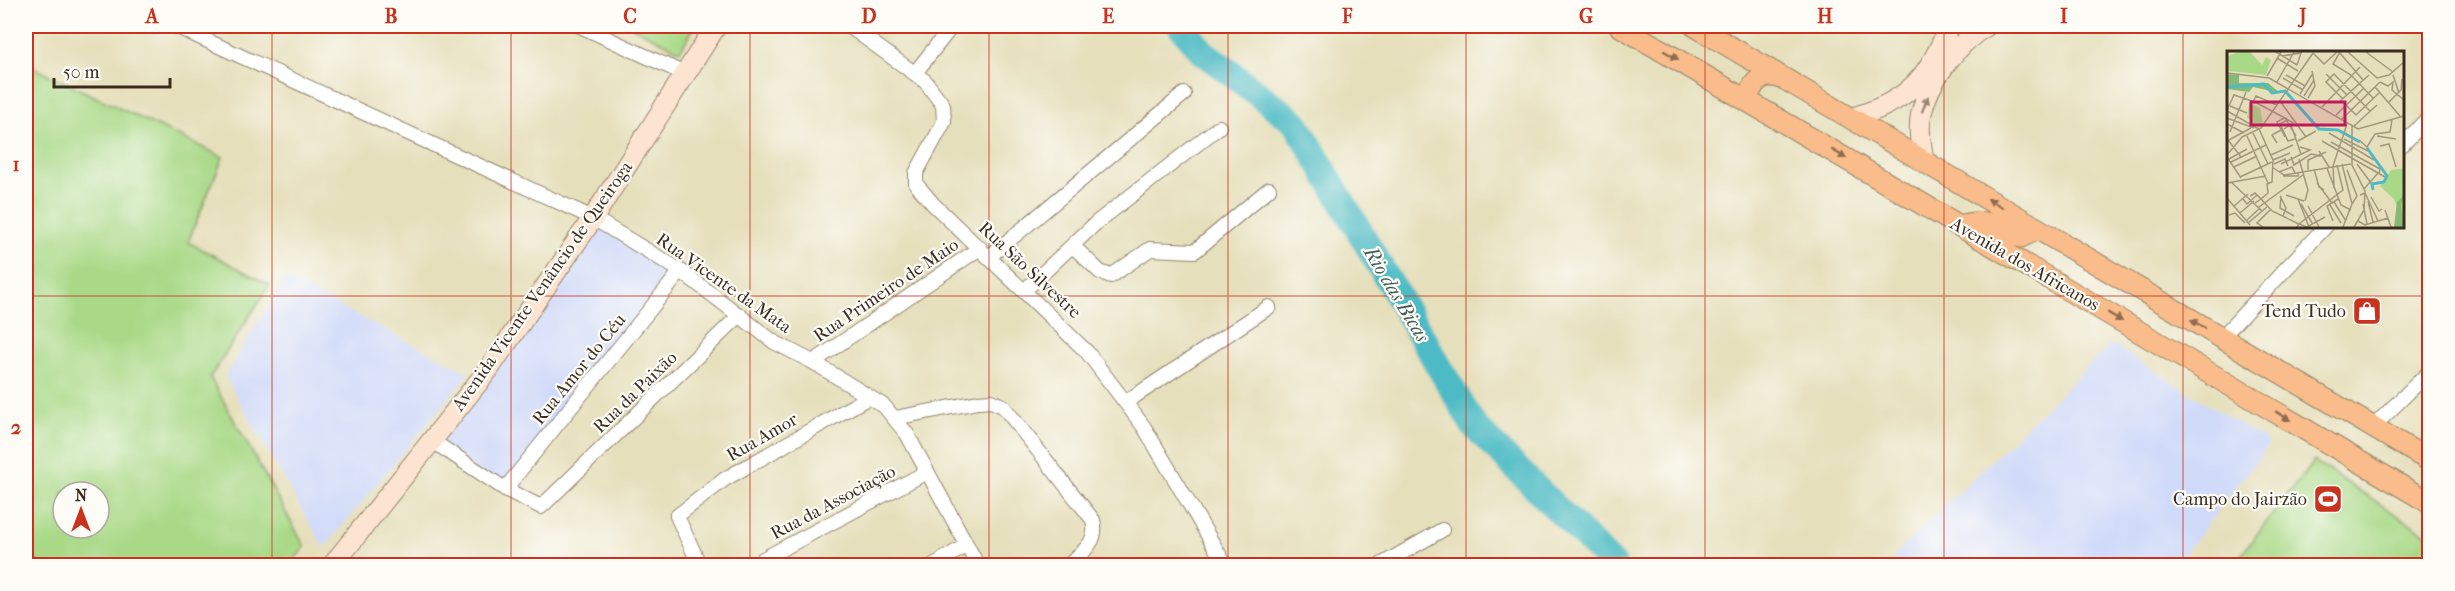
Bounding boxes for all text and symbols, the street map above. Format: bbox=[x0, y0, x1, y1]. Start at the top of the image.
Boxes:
text: A bbox=[144, 5, 160, 28]
text: B bbox=[384, 5, 398, 28]
text: C bbox=[623, 5, 637, 28]
text: D bbox=[861, 5, 877, 28]
text: E bbox=[1102, 5, 1114, 28]
text: F bbox=[1341, 5, 1353, 28]
text: G bbox=[1579, 5, 1593, 28]
text: H bbox=[1817, 5, 1833, 28]
text: I bbox=[2060, 5, 2068, 28]
text: J bbox=[2297, 5, 2307, 28]
one-way arrow bbox=[1662, 50, 1679, 60]
scale bar bbox=[54, 51, 170, 89]
inset map bbox=[2227, 51, 2404, 228]
text: 50 m bbox=[63, 62, 100, 83]
one-way arrow bbox=[1921, 95, 1931, 113]
one-way arrow bbox=[1830, 149, 1847, 159]
text: 1 bbox=[12, 153, 20, 176]
street label: Avenida Vicente Venâncio de Queiroga bbox=[447, 157, 637, 416]
one-way arrow bbox=[1987, 198, 2003, 209]
street label: Avenida dos Africanos bbox=[1946, 213, 2103, 316]
street label: Rua São Silvestre bbox=[974, 218, 1085, 323]
street label: Rua Vicente da Mata bbox=[652, 229, 796, 338]
street label: Rua Primeiro de Maio bbox=[810, 234, 963, 347]
water label: Rio das Bicas bbox=[1358, 241, 1434, 347]
shop icon: Tend Tudo bbox=[2351, 295, 2383, 327]
place label: Tend Tudo bbox=[2262, 301, 2346, 322]
street label: Rua Amor do Céu bbox=[528, 310, 630, 429]
one-way arrow bbox=[2107, 312, 2124, 322]
one-way arrow bbox=[2190, 319, 2207, 329]
street label: Rua da Paixão bbox=[589, 347, 682, 438]
street label: Rua Amor bbox=[723, 409, 802, 466]
one-way arrow bbox=[2275, 411, 2292, 421]
text: 2 bbox=[11, 416, 21, 439]
street label: Rua da Associação bbox=[767, 461, 899, 544]
north arrow bbox=[51, 480, 111, 540]
sports icon: Campo do Jairzão bbox=[2312, 483, 2344, 515]
text: N bbox=[75, 486, 88, 505]
place label: Campo do Jairzão bbox=[2173, 489, 2307, 510]

